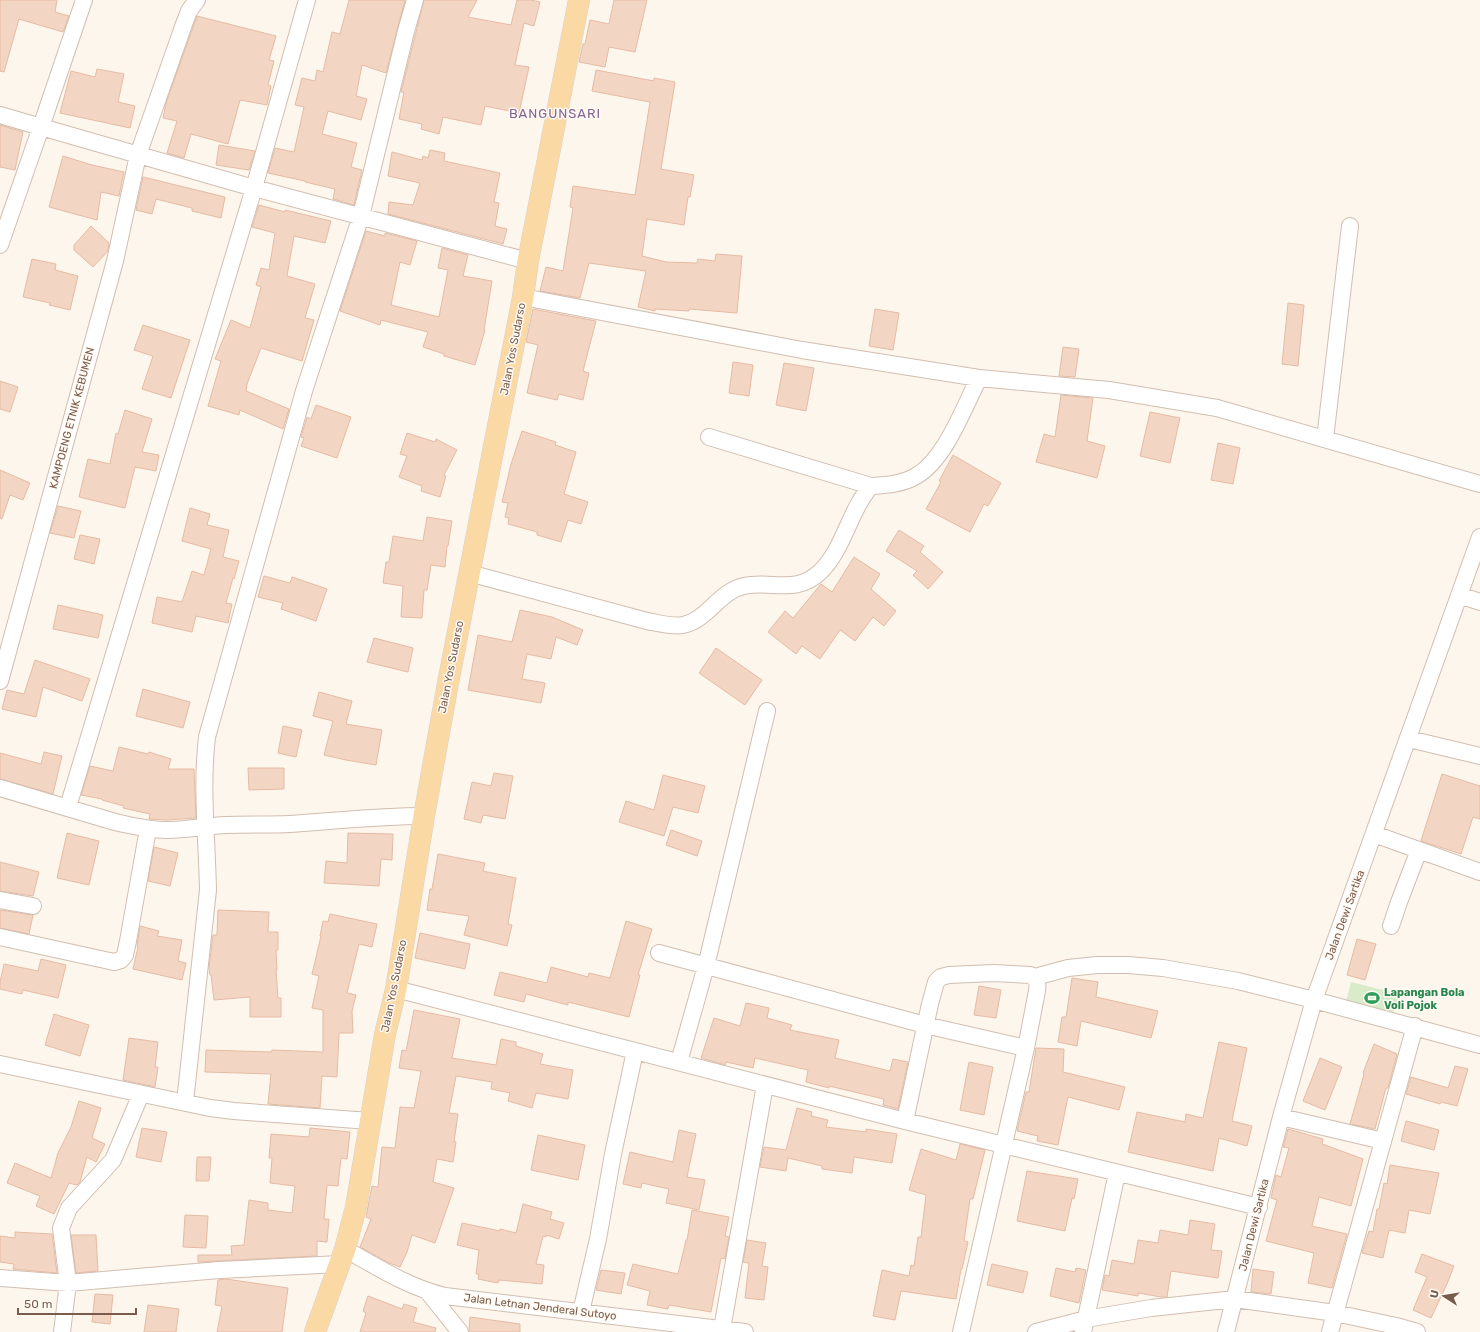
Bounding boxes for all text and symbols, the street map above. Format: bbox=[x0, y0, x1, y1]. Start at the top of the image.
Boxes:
district label: BANGUNSARI bbox=[509, 106, 601, 121]
street label: Jalan Yos Sudarso bbox=[498, 302, 528, 396]
street label: KAMPOENG ETNIK KEBUMEN bbox=[47, 346, 97, 490]
street label: Jalan Yos Sudarso bbox=[436, 620, 466, 714]
street label: Jalan Dewi Sartika bbox=[1323, 868, 1367, 962]
street label: Jalan Yos Sudarso bbox=[379, 939, 409, 1033]
place label: Lapangan Bola Voli Pojok bbox=[1384, 986, 1465, 1012]
sports icon: Lapangan Bola Voli Pojok bbox=[1363, 989, 1381, 1007]
street label: Jalan Dewi Sartika bbox=[1236, 1178, 1272, 1272]
north arrow bbox=[1424, 1276, 1464, 1316]
text: U bbox=[1428, 1289, 1442, 1299]
scale bar bbox=[18, 1290, 136, 1316]
street label: Jalan Letnan Jenderal Sutoyo bbox=[463, 1291, 617, 1323]
text: 50 m bbox=[24, 1297, 52, 1311]

